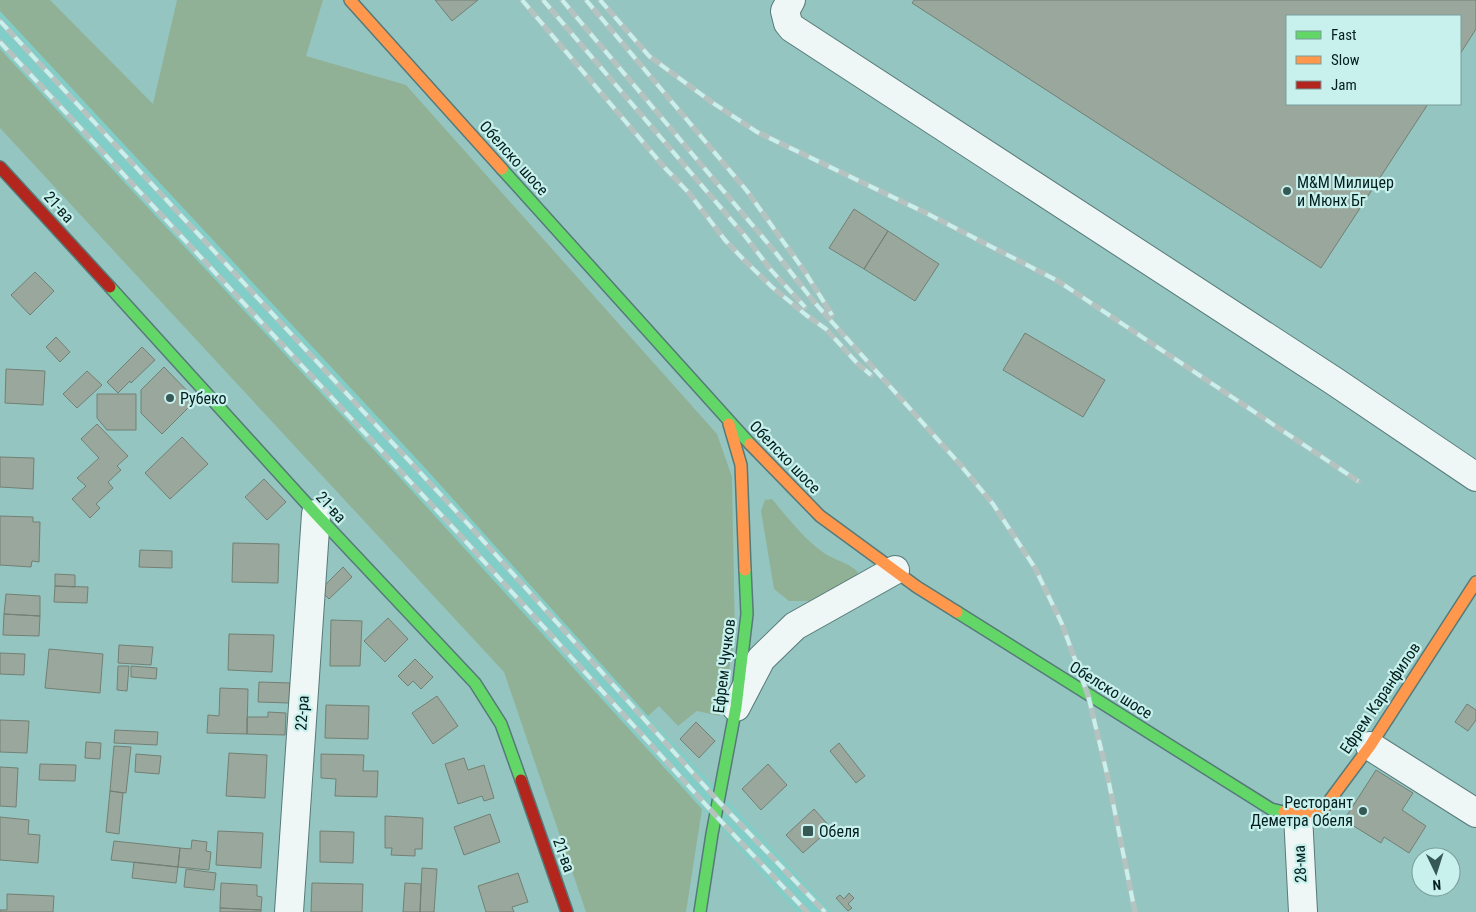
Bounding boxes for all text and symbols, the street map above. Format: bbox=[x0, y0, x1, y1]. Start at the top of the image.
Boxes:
legend bbox=[1286, 15, 1461, 105]
text: Fast bbox=[1331, 26, 1356, 44]
text: Slow bbox=[1331, 51, 1360, 69]
text: Jam bbox=[1331, 76, 1357, 94]
street label: Обелско шосе bbox=[476, 117, 552, 199]
place label: М&M Mилицер и Мюнх Бг bbox=[1297, 173, 1394, 210]
marker: М&M Mилицер и Мюнх Бг bbox=[1281, 185, 1293, 197]
street label: 21-ва bbox=[40, 187, 78, 227]
place label: Рубеко bbox=[180, 389, 226, 408]
marker: Рубеко bbox=[164, 392, 176, 404]
street label: Обелско шосе bbox=[746, 417, 824, 497]
street label: 21-ва bbox=[312, 488, 350, 526]
street label: Ефрем Чучков bbox=[709, 618, 739, 714]
street label: Ефрем Каранфилов bbox=[1336, 639, 1424, 757]
street label: Обелско шосе bbox=[1066, 657, 1156, 723]
street label: 22-ра bbox=[291, 695, 313, 731]
place label: Ресторант Деметра Обеля bbox=[1250, 793, 1353, 830]
marker: Ресторант Деметра Обеля bbox=[1357, 805, 1369, 817]
place label: Обеля bbox=[819, 822, 860, 841]
marker: Обеля bbox=[801, 824, 815, 838]
street label: 21-ва bbox=[549, 835, 579, 875]
street label: 28-ма bbox=[1290, 845, 1310, 883]
north arrow bbox=[1411, 847, 1461, 897]
text: N bbox=[1432, 877, 1442, 893]

